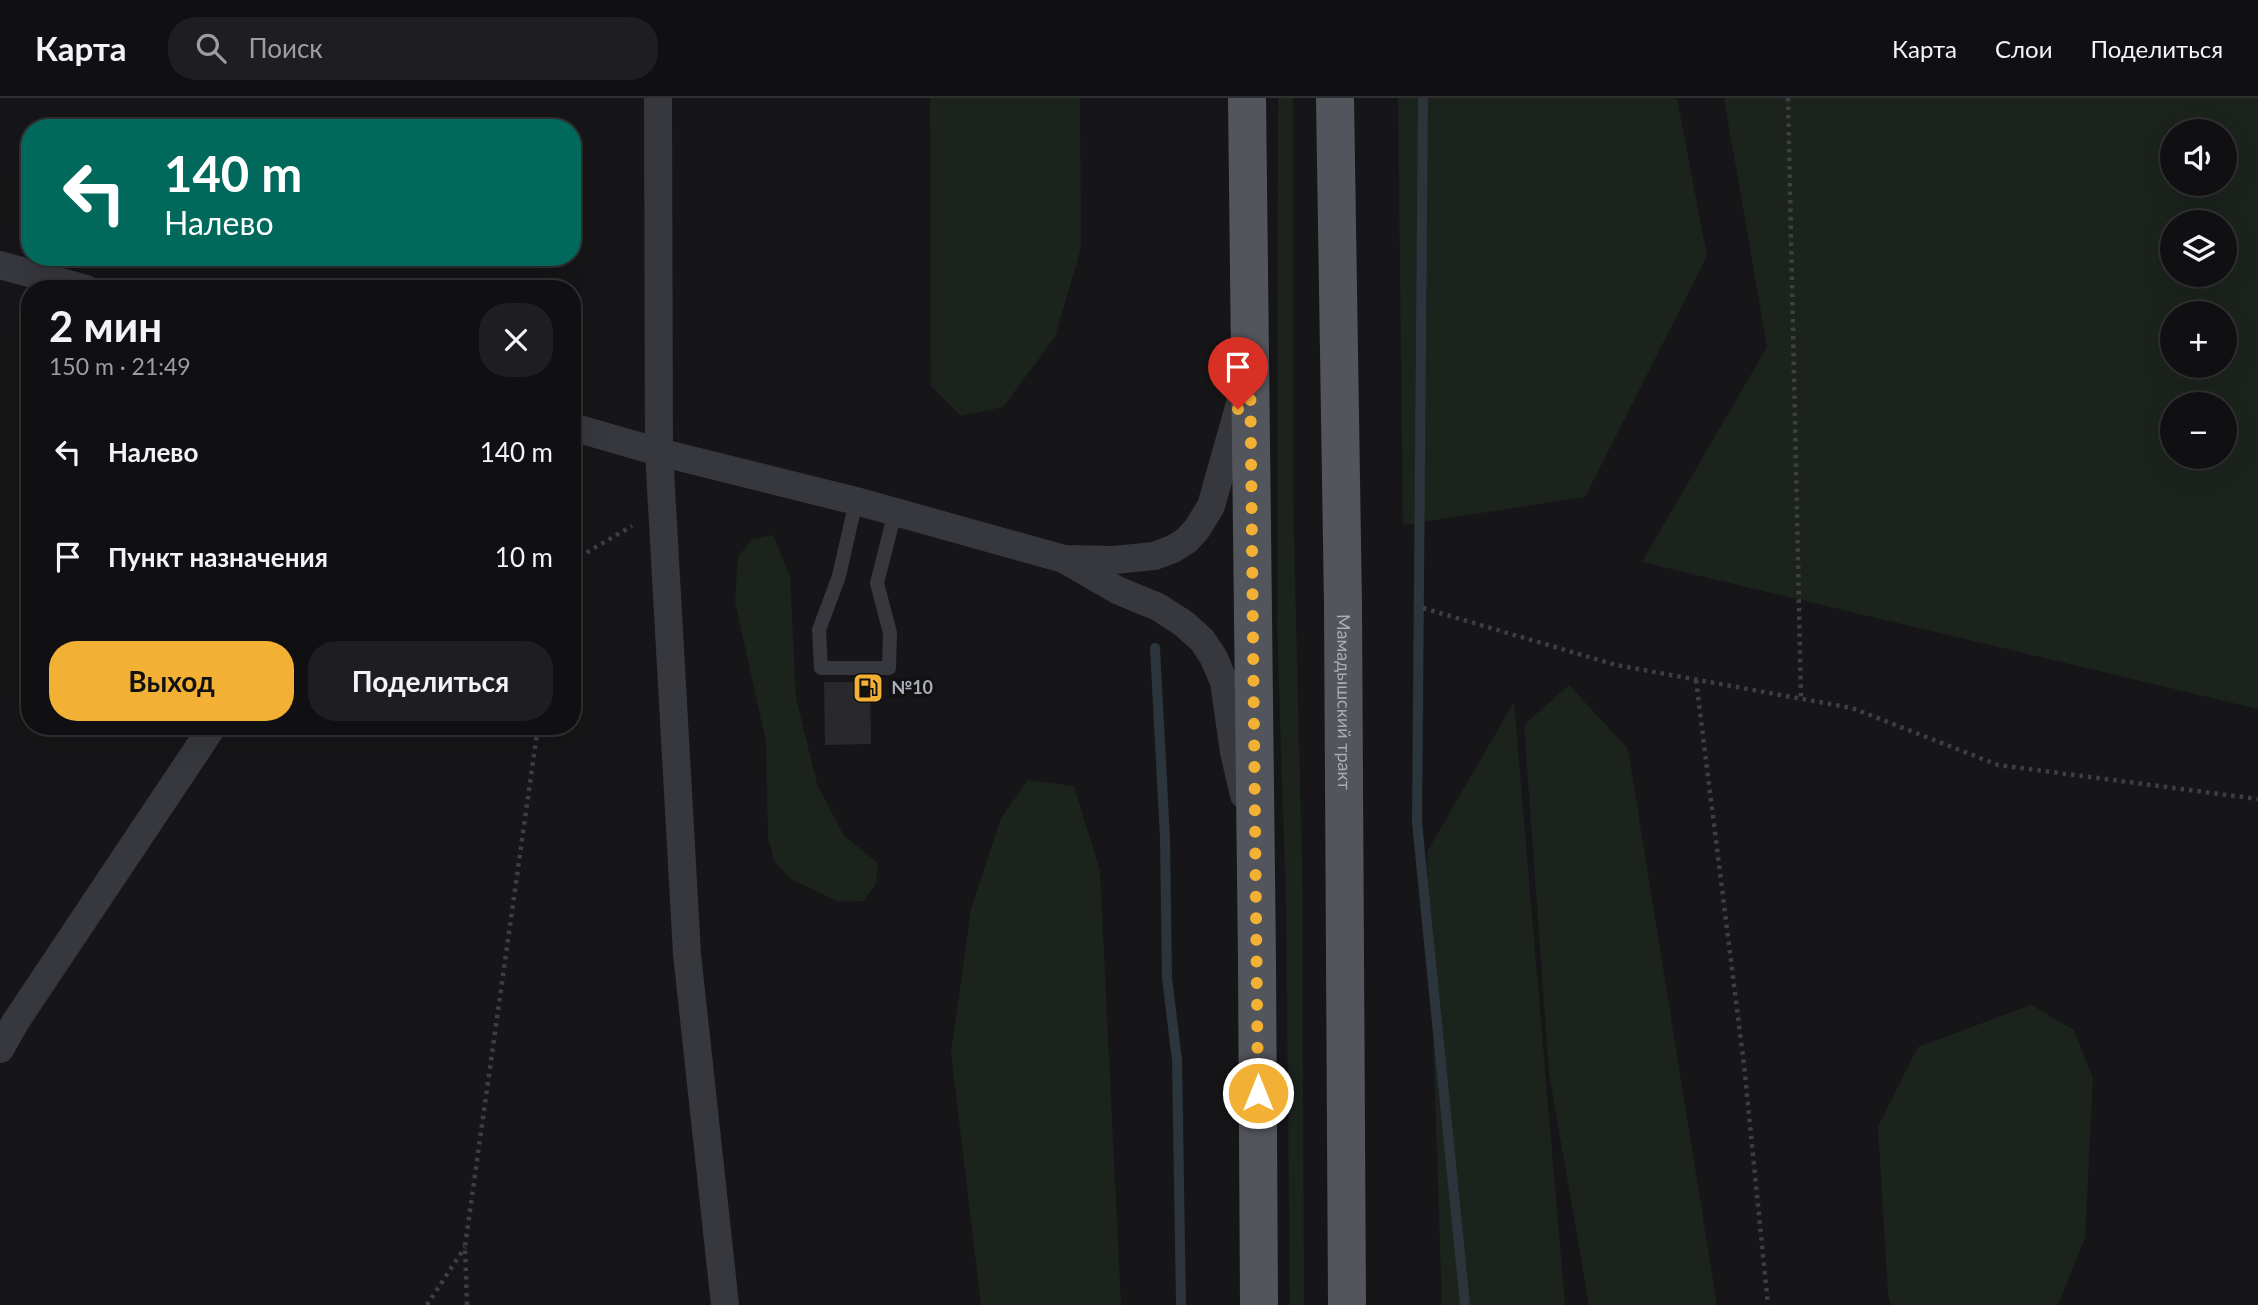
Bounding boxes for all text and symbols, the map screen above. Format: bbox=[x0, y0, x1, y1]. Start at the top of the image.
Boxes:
search box bbox=[168, 17, 658, 80]
text: Карта bbox=[35, 28, 126, 68]
icon: search bbox=[192, 29, 230, 67]
text: Поиск bbox=[248, 32, 323, 64]
text: Карта bbox=[1892, 34, 1957, 63]
text: Слои bbox=[1995, 34, 2052, 63]
text: Поделиться bbox=[2090, 34, 2223, 63]
map controls bbox=[2160, 119, 2237, 469]
button: sound bbox=[2160, 119, 2237, 196]
text: 140 m bbox=[164, 144, 302, 202]
icon: left bbox=[49, 147, 140, 238]
text: Налево bbox=[164, 203, 274, 242]
button: layers bbox=[2160, 210, 2237, 287]
text: 2 мин bbox=[49, 301, 162, 351]
button: + bbox=[2160, 301, 2237, 378]
button: close bbox=[479, 303, 553, 377]
pin bbox=[1208, 337, 1268, 409]
icon: arrive bbox=[1219, 348, 1257, 386]
text: 150 m · 21:49 bbox=[49, 352, 191, 380]
button: − bbox=[2160, 392, 2237, 469]
icon: left bbox=[49, 433, 87, 471]
text: Налево bbox=[108, 436, 198, 468]
text: 140 m bbox=[480, 436, 553, 468]
icon: arrive bbox=[49, 538, 87, 576]
text: Пункт назначения bbox=[108, 541, 328, 573]
text: 10 m bbox=[495, 541, 553, 573]
street label: Мамадышский тракт bbox=[1333, 614, 1356, 790]
button: Выход bbox=[49, 641, 294, 721]
button: Поделиться bbox=[308, 641, 553, 721]
fuel station icon: №10 bbox=[851, 671, 885, 705]
place label: №10 bbox=[891, 676, 933, 698]
position arrow bbox=[1221, 1056, 1295, 1130]

